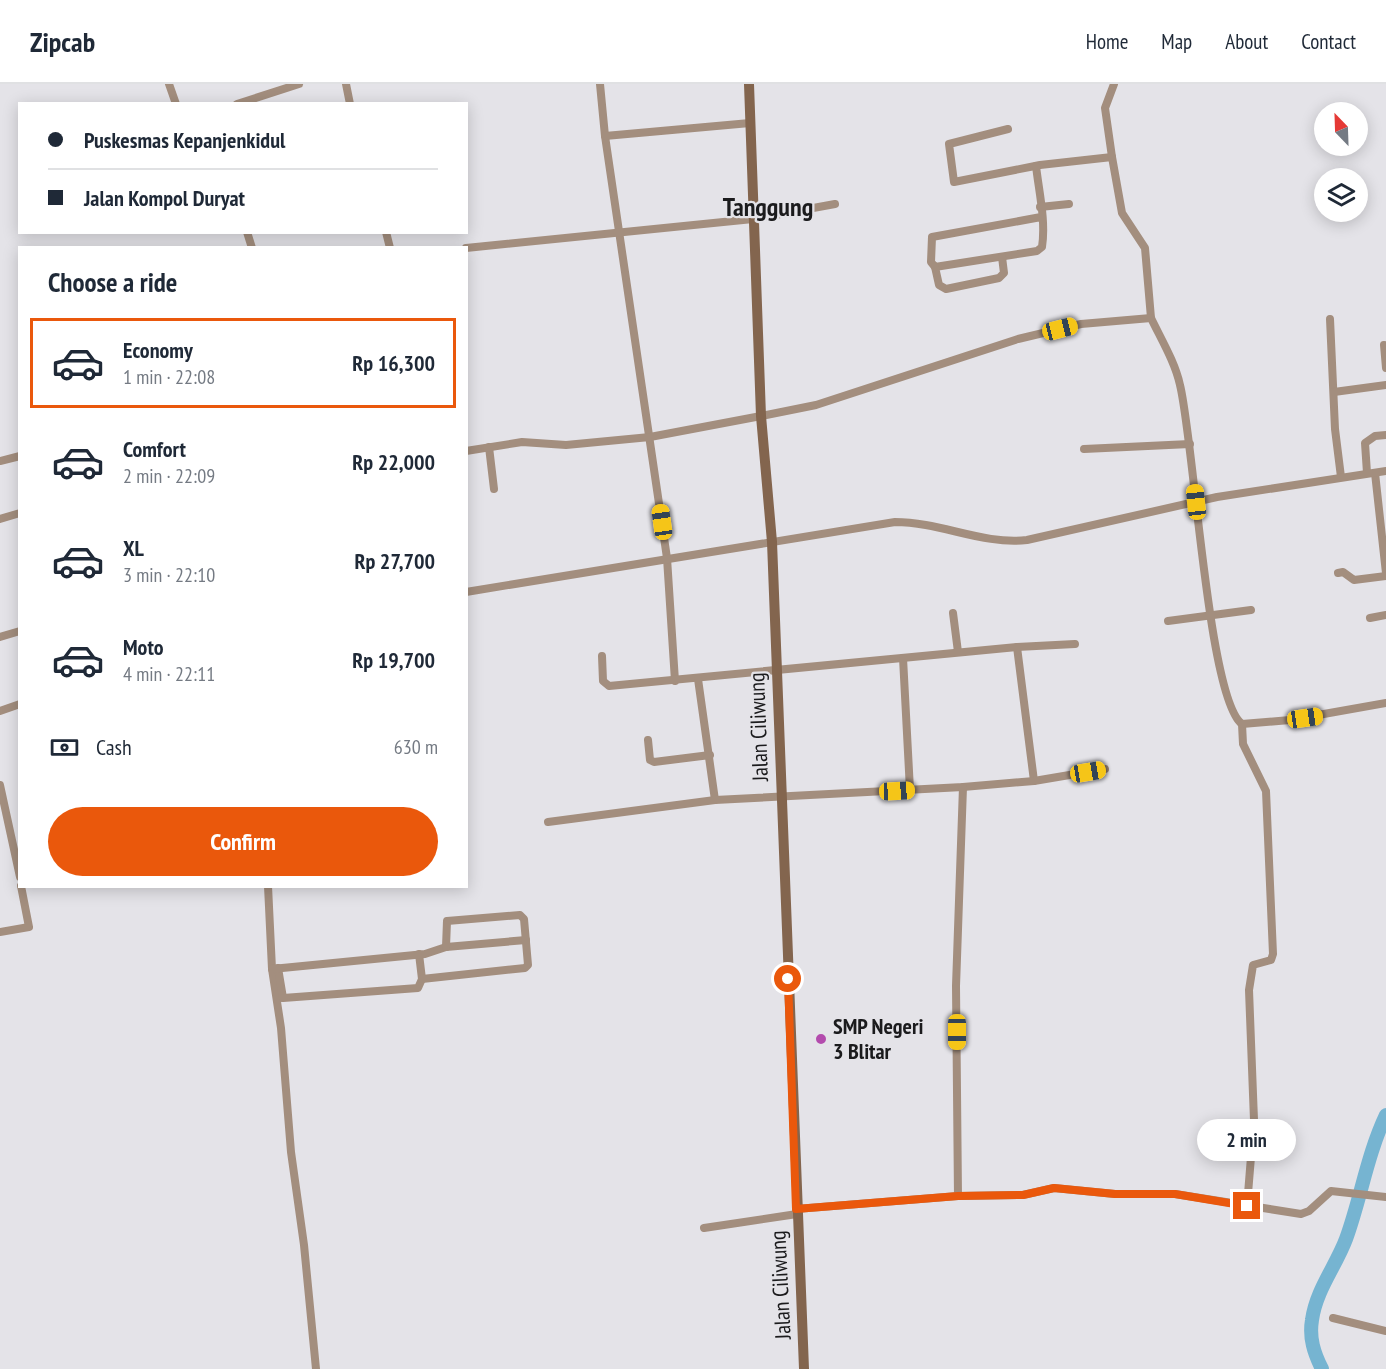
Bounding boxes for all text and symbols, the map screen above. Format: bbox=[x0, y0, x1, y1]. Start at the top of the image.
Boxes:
text: Zipcab bbox=[30, 23, 95, 60]
text: Home bbox=[1086, 28, 1128, 55]
text: Map bbox=[1161, 28, 1192, 55]
text: About bbox=[1225, 28, 1268, 55]
text: Contact bbox=[1301, 28, 1356, 55]
north arrow bbox=[1314, 102, 1368, 156]
map controls bbox=[1314, 102, 1368, 222]
text: Puskesmas Kepanjenkidul bbox=[84, 126, 285, 154]
button: layers bbox=[1314, 168, 1368, 222]
text: Jalan Kompol Duryat bbox=[84, 184, 245, 212]
district label: Tanggung bbox=[723, 190, 813, 223]
text: Choose a ride bbox=[48, 265, 177, 299]
car bbox=[1040, 316, 1080, 342]
icon: car bbox=[51, 336, 105, 390]
text: Economy bbox=[123, 336, 193, 364]
text: Rp 16,300 bbox=[352, 349, 435, 377]
text: 1 min · 22:08 bbox=[123, 364, 215, 390]
icon: car bbox=[51, 435, 105, 489]
text: Comfort bbox=[123, 435, 186, 463]
text: Rp 22,000 bbox=[352, 448, 435, 476]
text: 2 min · 22:09 bbox=[123, 463, 215, 489]
car bbox=[1185, 483, 1207, 521]
car bbox=[651, 503, 673, 541]
icon: car bbox=[51, 534, 105, 588]
text: XL bbox=[123, 534, 144, 562]
text: Rp 27,700 bbox=[354, 547, 435, 575]
text: 3 min · 22:10 bbox=[123, 562, 215, 588]
icon: car bbox=[51, 633, 105, 687]
text: Moto bbox=[123, 633, 164, 661]
text: Rp 19,700 bbox=[352, 646, 435, 674]
text: 4 min · 22:11 bbox=[123, 661, 215, 687]
street label: Jalan Ciliwung bbox=[742, 672, 774, 783]
car bbox=[1286, 707, 1324, 729]
icon: cash bbox=[48, 731, 81, 764]
text: Cash bbox=[96, 733, 132, 761]
text: 630 m bbox=[394, 734, 438, 760]
car bbox=[1069, 760, 1107, 784]
car bbox=[879, 781, 915, 801]
button: Confirm bbox=[48, 807, 438, 876]
route start bbox=[774, 965, 801, 992]
place label: SMP Negeri 3 Blitar bbox=[833, 1012, 923, 1065]
car bbox=[948, 1014, 966, 1050]
marker: SMP Negeri 3 Blitar bbox=[814, 1032, 828, 1046]
callout: 2 min bbox=[1198, 1119, 1296, 1161]
text: 2 min bbox=[1226, 1127, 1267, 1153]
route end bbox=[1233, 1192, 1260, 1219]
street label: Jalan Ciliwung bbox=[763, 1230, 797, 1341]

